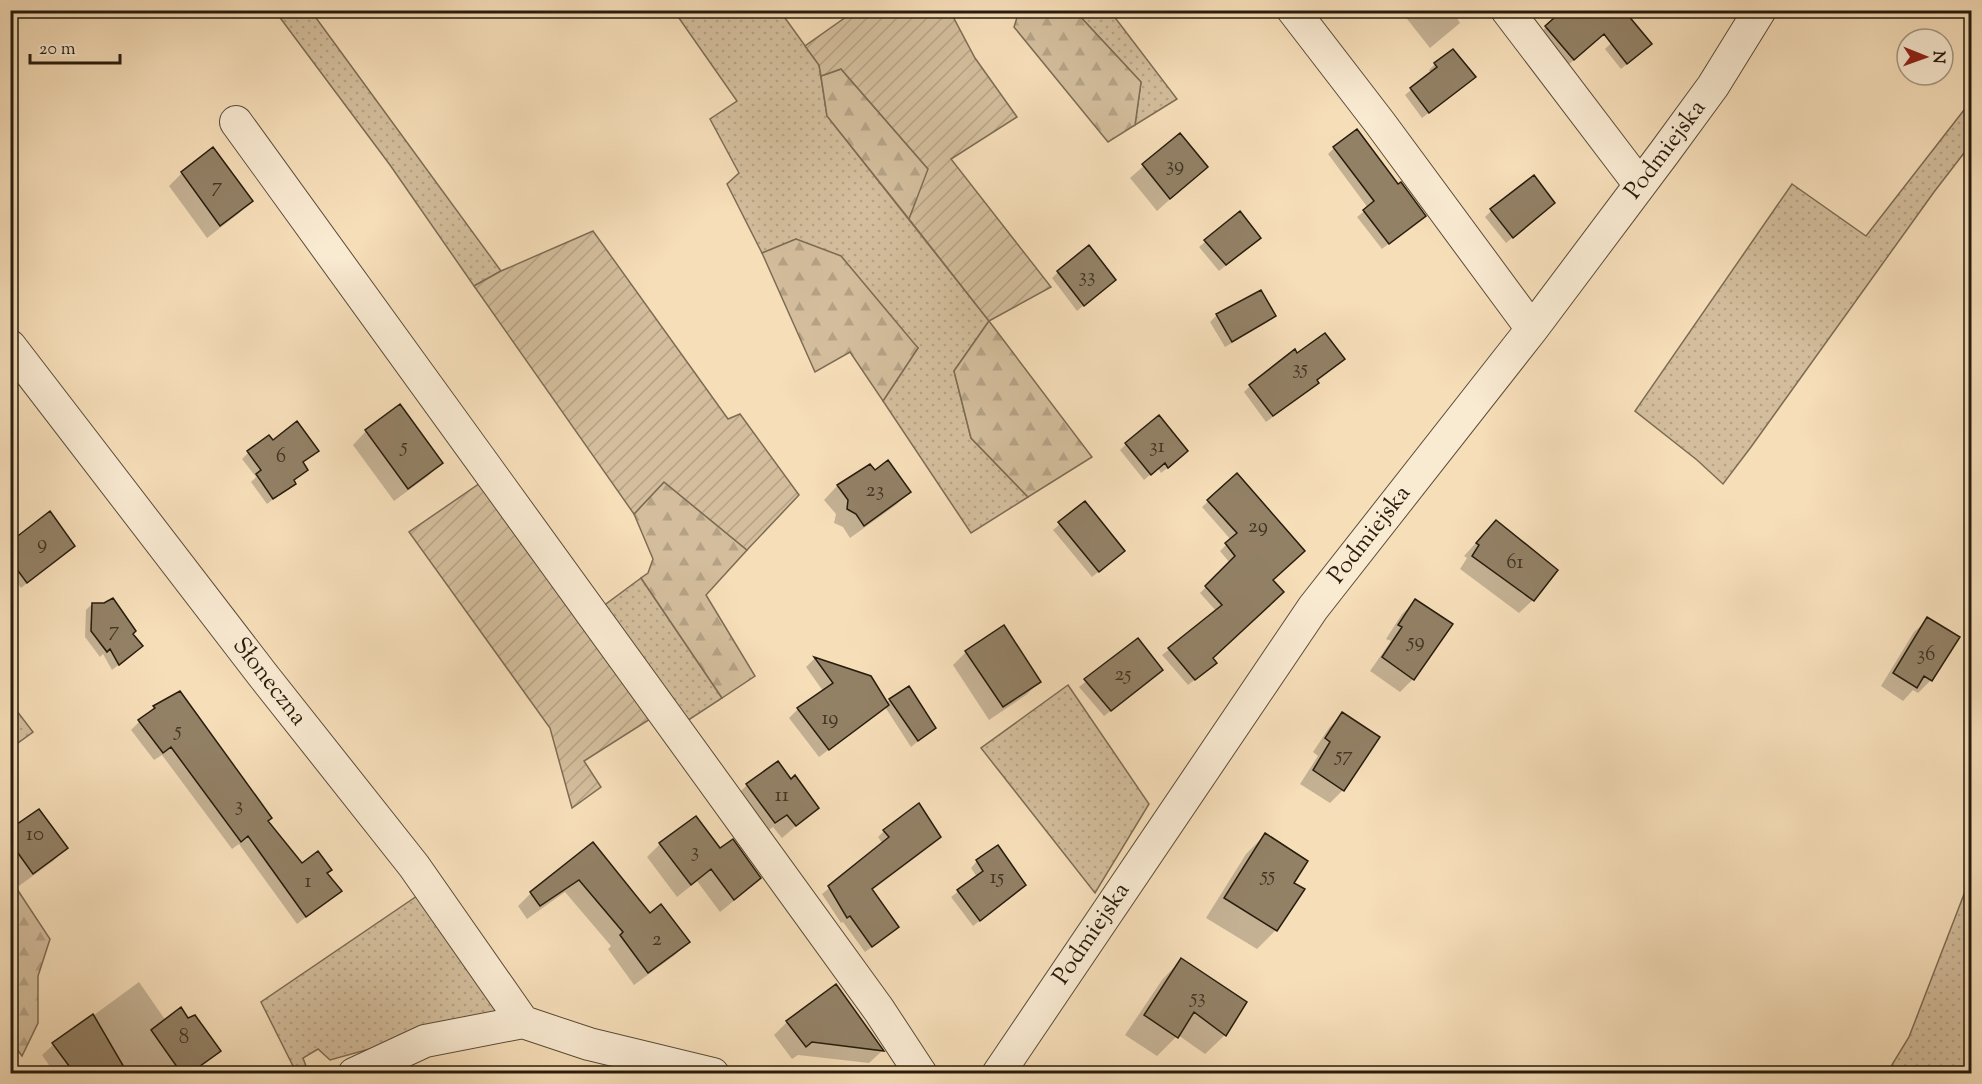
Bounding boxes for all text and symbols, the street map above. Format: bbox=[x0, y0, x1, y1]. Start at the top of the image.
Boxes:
scale bar bbox=[30, 27, 120, 65]
north arrow bbox=[1895, 27, 1955, 87]
text: 20 m bbox=[39, 37, 76, 63]
text: N bbox=[1926, 51, 1949, 64]
street label: Podmiejska bbox=[1617, 93, 1715, 207]
house number: 39 bbox=[1166, 151, 1184, 181]
house number: 7 bbox=[212, 172, 223, 202]
house number: 33 bbox=[1079, 262, 1095, 292]
house number: 35 bbox=[1292, 354, 1308, 384]
house number: 5 bbox=[399, 432, 408, 462]
house number: 31 bbox=[1149, 432, 1165, 462]
house number: 6 bbox=[276, 442, 286, 472]
house number: 23 bbox=[866, 476, 884, 506]
street label: Podmiejska bbox=[1321, 478, 1419, 592]
house number: 29 bbox=[1248, 512, 1268, 542]
house number: 9 bbox=[37, 529, 47, 559]
house number: 61 bbox=[1506, 548, 1524, 578]
house number: 7 bbox=[109, 616, 120, 646]
house number: 59 bbox=[1406, 627, 1425, 657]
street label: Słoneczna bbox=[224, 630, 314, 734]
house number: 36 bbox=[1917, 640, 1935, 670]
house number: 25 bbox=[1114, 660, 1132, 690]
house number: 19 bbox=[821, 704, 839, 734]
house number: 5 bbox=[173, 716, 182, 746]
house number: 57 bbox=[1334, 741, 1353, 771]
house number: 11 bbox=[775, 781, 789, 811]
house number: 3 bbox=[235, 791, 243, 821]
house number: 10 bbox=[26, 820, 44, 850]
house number: 3 bbox=[691, 837, 699, 867]
house number: 55 bbox=[1260, 861, 1275, 891]
house number: 15 bbox=[990, 863, 1004, 893]
house number: 1 bbox=[304, 867, 312, 897]
street label: Podmiejska bbox=[1045, 876, 1139, 992]
house number: 2 bbox=[652, 925, 662, 955]
house number: 53 bbox=[1189, 983, 1206, 1013]
house number: 8 bbox=[179, 1023, 189, 1053]

